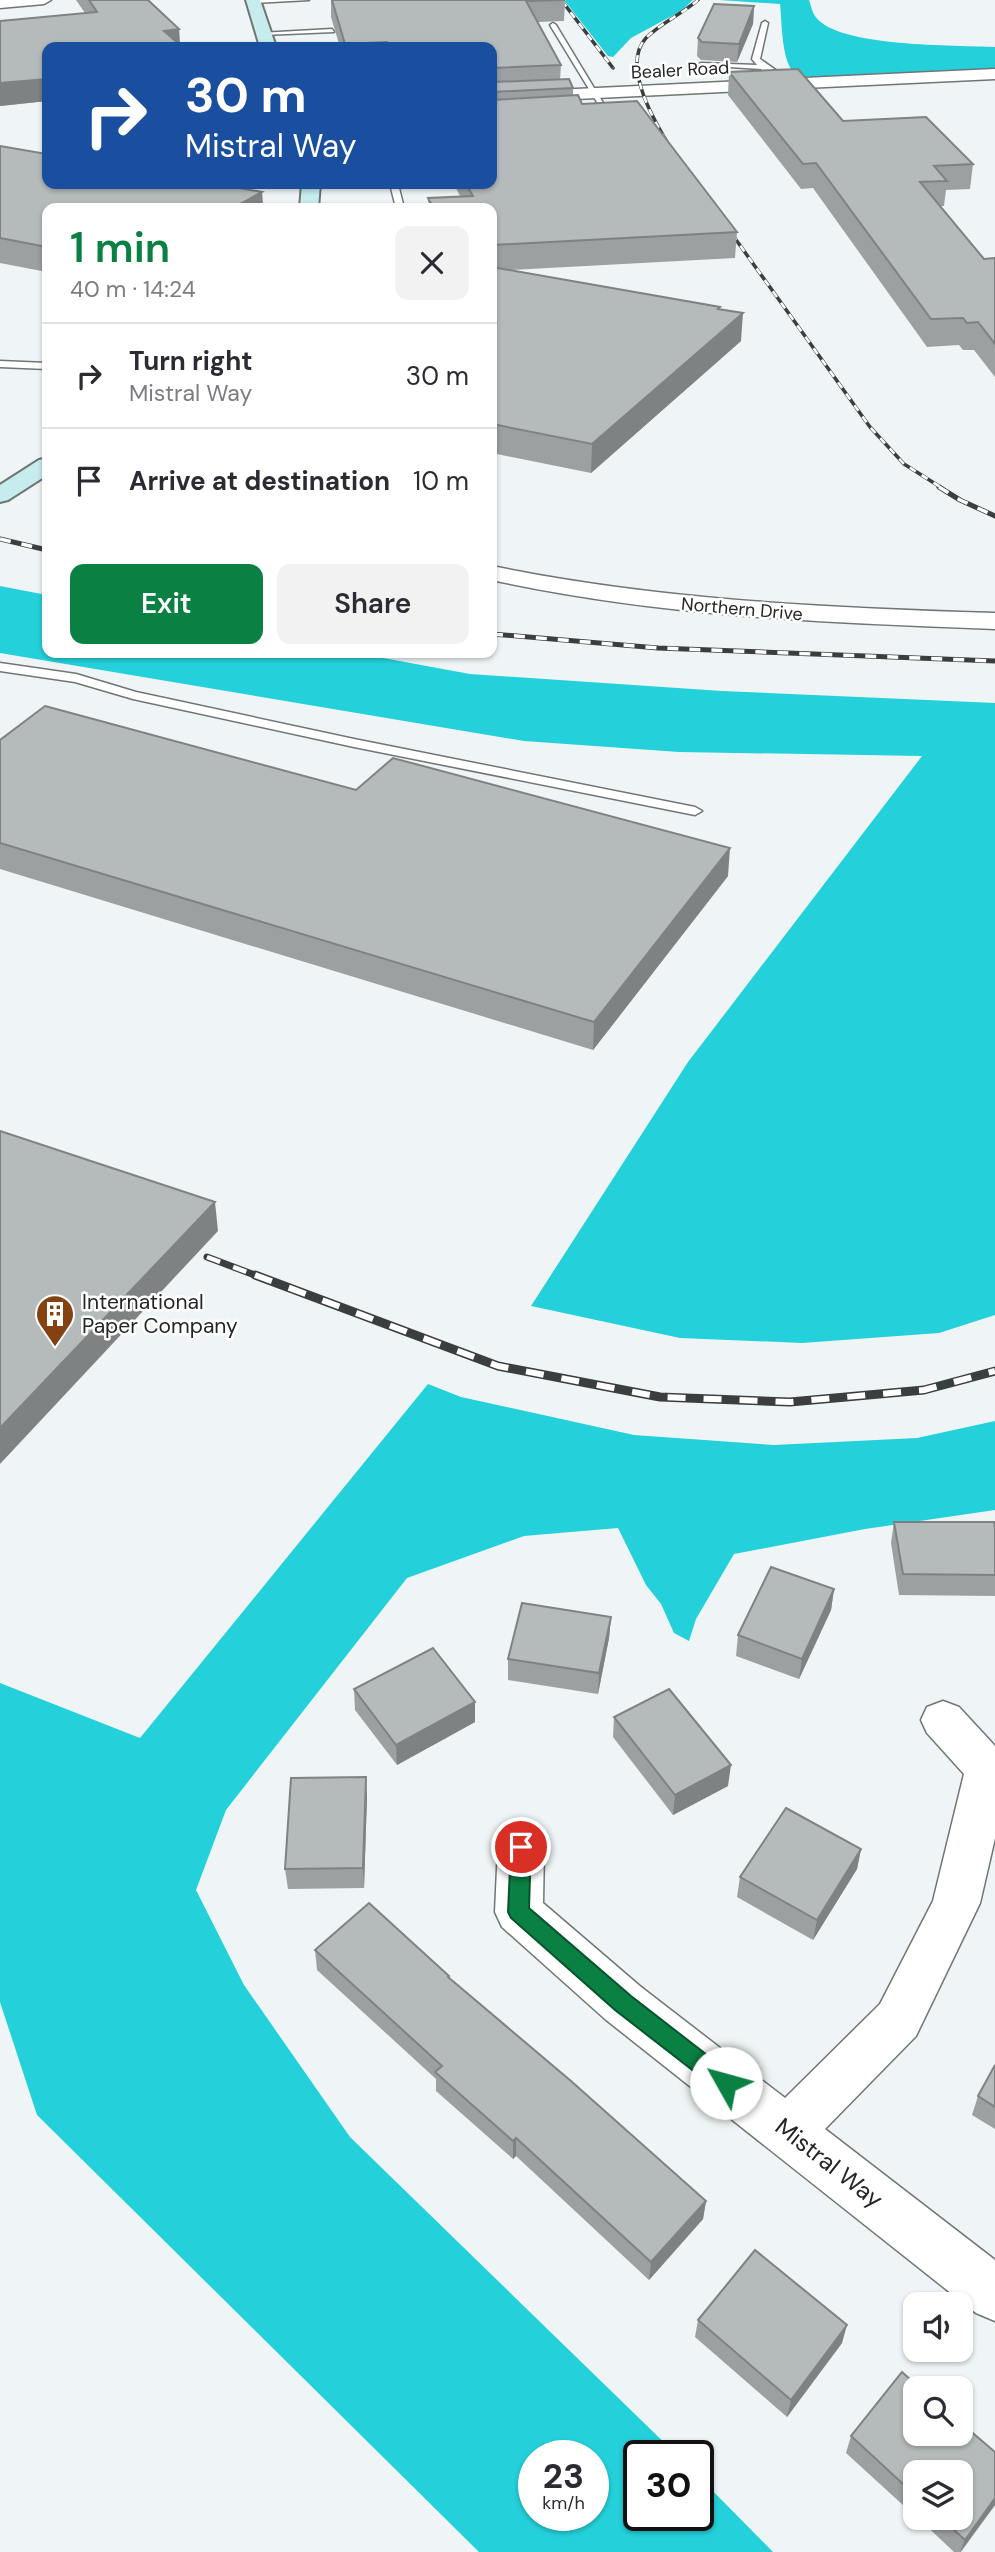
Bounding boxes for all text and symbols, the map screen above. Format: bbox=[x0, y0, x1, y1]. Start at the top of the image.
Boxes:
street label: Bealer Road bbox=[630, 55, 730, 85]
text: 30 m bbox=[185, 63, 307, 127]
icon: right bbox=[70, 70, 161, 161]
text: Mistral Way bbox=[185, 125, 357, 167]
text: 1 min bbox=[70, 220, 170, 275]
button: close bbox=[395, 226, 469, 300]
text: 40 m · 14:24 bbox=[70, 274, 196, 304]
text: Turn right bbox=[129, 344, 253, 378]
icon: right bbox=[70, 357, 108, 395]
text: 30 m bbox=[406, 359, 469, 393]
text: Mistral Way bbox=[129, 378, 252, 408]
icon: arrive bbox=[70, 462, 108, 500]
text: Arrive at destination bbox=[129, 464, 390, 498]
text: 10 m bbox=[413, 464, 469, 498]
button: Exit bbox=[70, 564, 263, 644]
button: Share bbox=[277, 564, 469, 644]
street label: Northern Drive bbox=[680, 592, 804, 626]
place label: International Paper Company bbox=[82, 1288, 238, 1340]
building icon: International Paper Company bbox=[34, 1293, 76, 1348]
pin bbox=[491, 1817, 551, 1877]
icon: arrive bbox=[502, 1828, 540, 1866]
position arrow bbox=[689, 2046, 763, 2120]
street label: Mistral Way bbox=[769, 2111, 890, 2214]
map controls bbox=[903, 2292, 973, 2530]
button: sound bbox=[903, 2292, 973, 2362]
button: search bbox=[903, 2376, 973, 2446]
speed limit sign: 30 bbox=[623, 2440, 714, 2531]
text: 23 bbox=[543, 2453, 584, 2499]
button: layers bbox=[903, 2460, 973, 2530]
text: km/h bbox=[542, 2491, 585, 2515]

